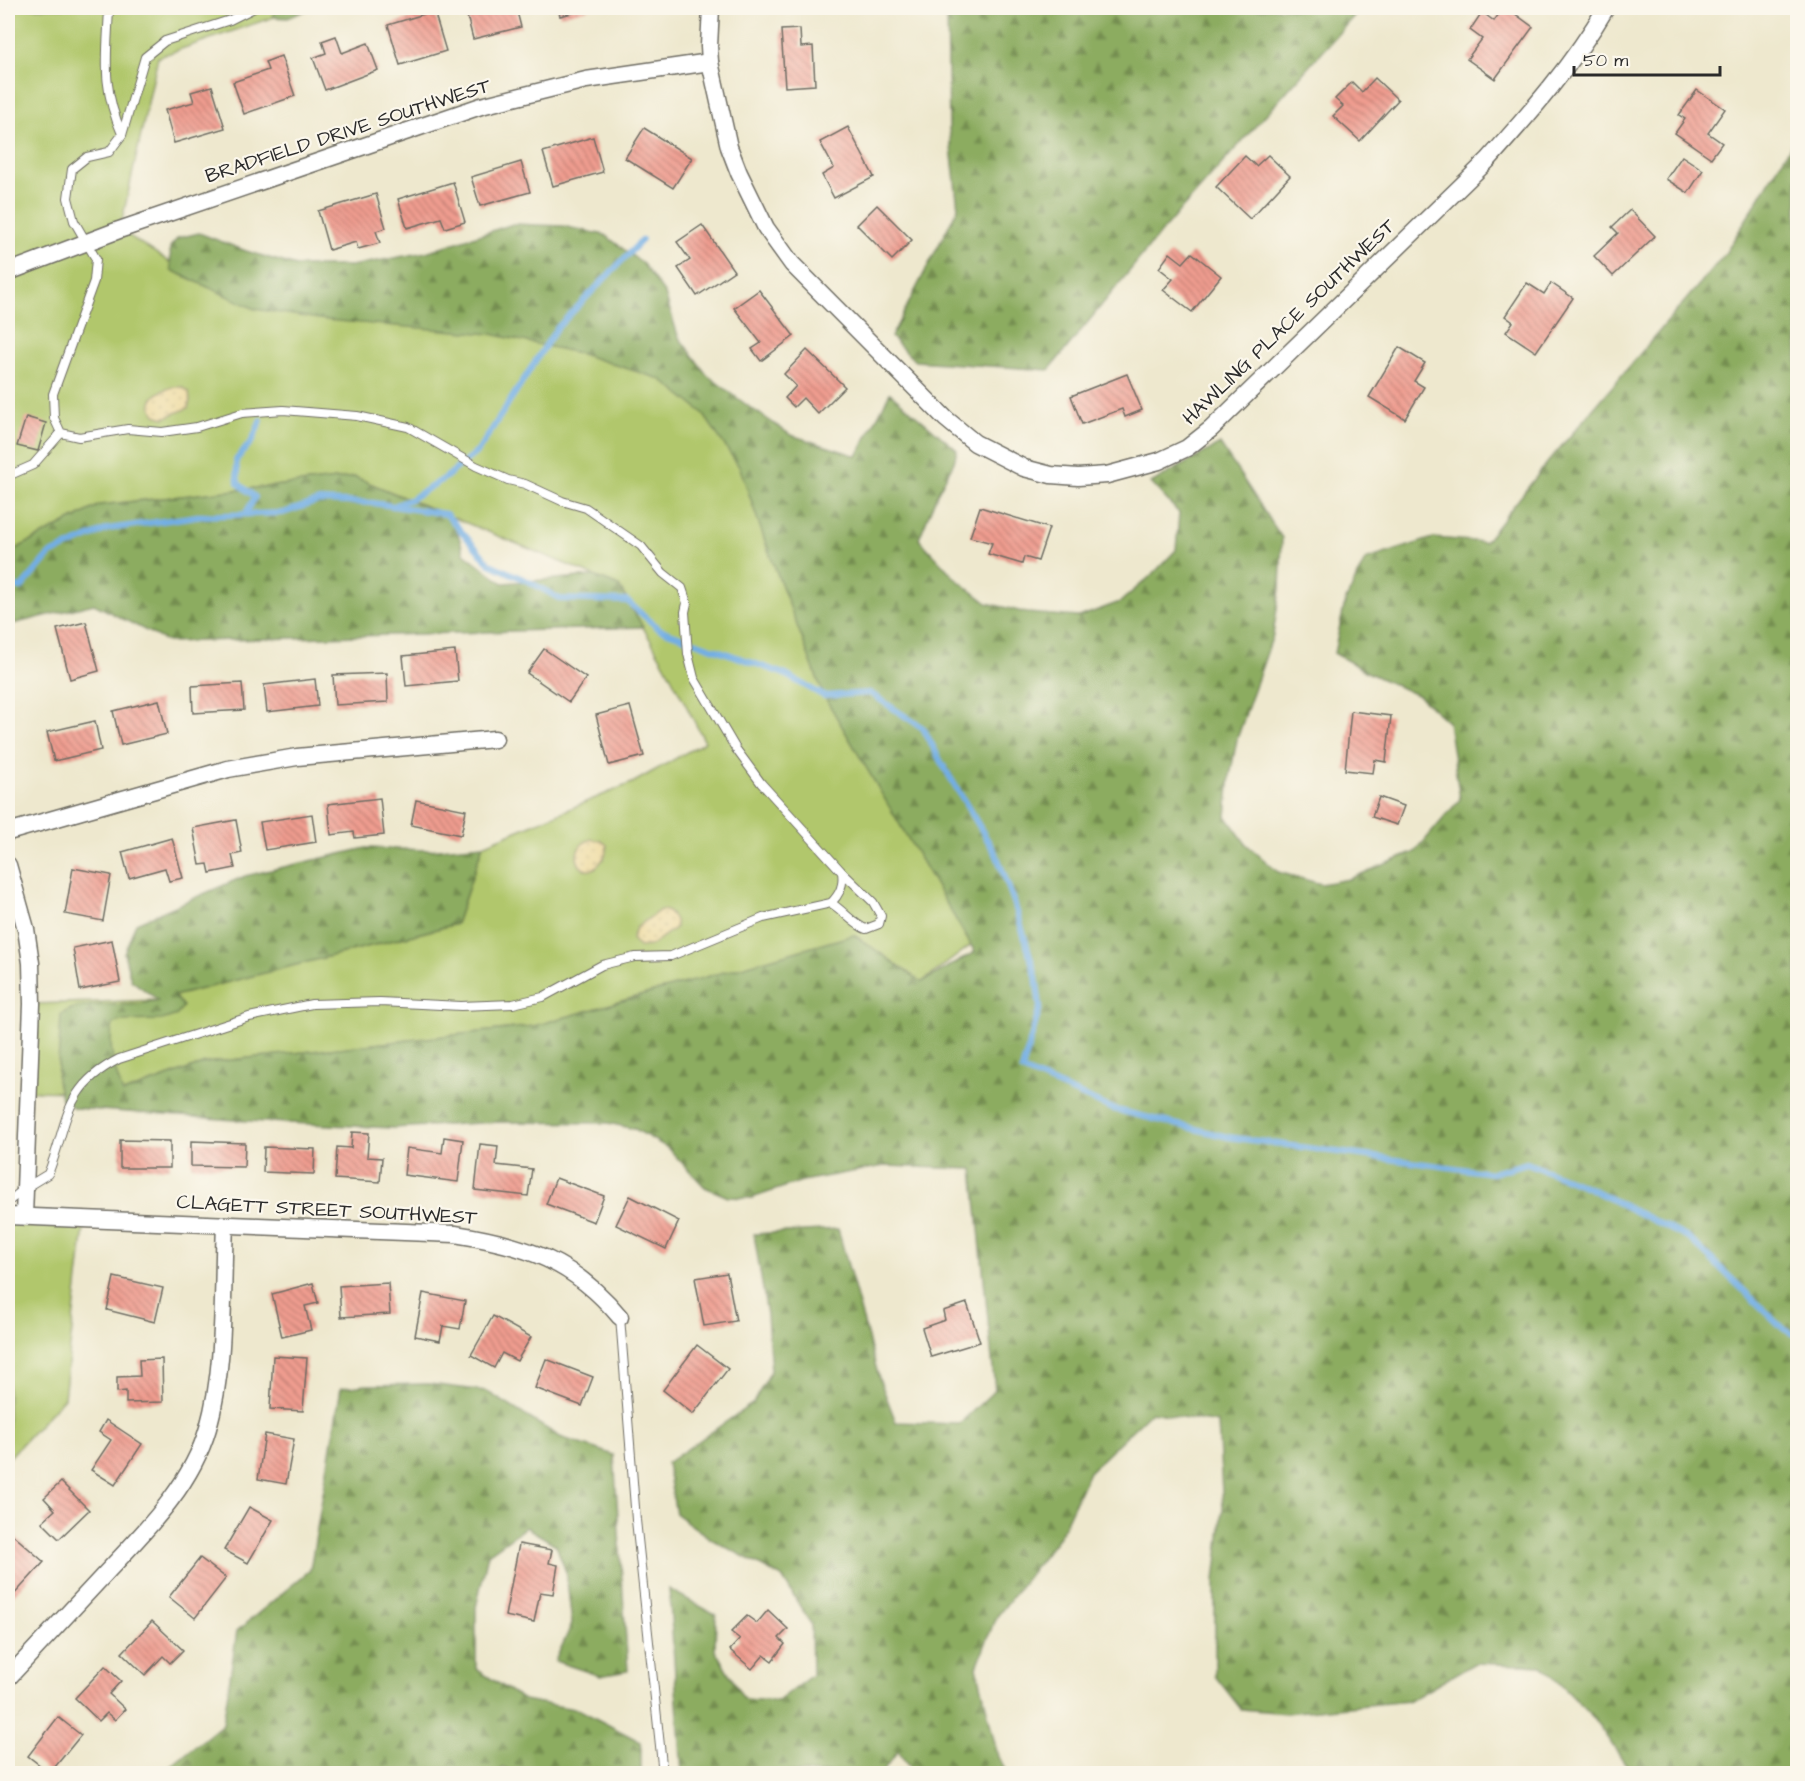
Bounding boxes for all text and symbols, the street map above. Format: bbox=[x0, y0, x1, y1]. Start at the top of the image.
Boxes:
scale bar bbox=[1574, 39, 1720, 77]
text: 50 m bbox=[1583, 48, 1628, 73]
street label: BRADFIELD DRIVE SOUTHWEST bbox=[202, 71, 495, 190]
street label: HAWLING PLACE SOUTHWEST bbox=[1176, 212, 1402, 432]
street label: CLAGETT STREET SOUTHWEST bbox=[176, 1188, 479, 1232]

